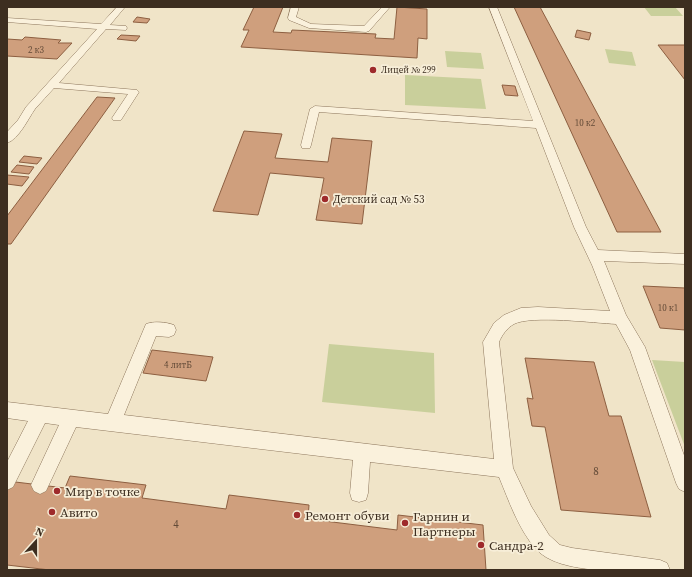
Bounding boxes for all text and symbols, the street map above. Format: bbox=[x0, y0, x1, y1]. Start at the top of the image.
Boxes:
house number: 2 к3 bbox=[28, 44, 45, 56]
place label: Лицей № 299 bbox=[381, 64, 436, 76]
marker: Лицей № 299 bbox=[368, 65, 378, 75]
house number: 10 к2 bbox=[575, 117, 596, 129]
place label: Детский сад № 53 bbox=[333, 192, 425, 207]
marker: Детский сад № 53 bbox=[320, 194, 330, 204]
house number: 10 к1 bbox=[658, 302, 678, 314]
house number: 4 литБ bbox=[164, 359, 192, 371]
house number: 8 bbox=[593, 464, 599, 479]
place label: Мир в точке bbox=[65, 483, 140, 500]
marker: Мир в точке bbox=[52, 486, 62, 496]
place label: Авито bbox=[60, 504, 98, 521]
marker: Авито bbox=[47, 507, 57, 517]
place label: Ремонт обуви bbox=[305, 507, 390, 524]
place label: Гарнин и Партнеры bbox=[413, 508, 476, 540]
marker: Ремонт обуви bbox=[292, 510, 302, 520]
house number: 4 bbox=[173, 517, 179, 532]
marker: Гарнин и Партнеры bbox=[400, 518, 410, 528]
north arrow bbox=[16, 521, 56, 561]
text: N bbox=[33, 524, 46, 541]
place label: Сандра-2 bbox=[489, 537, 544, 554]
marker: Сандра-2 bbox=[476, 540, 486, 550]

